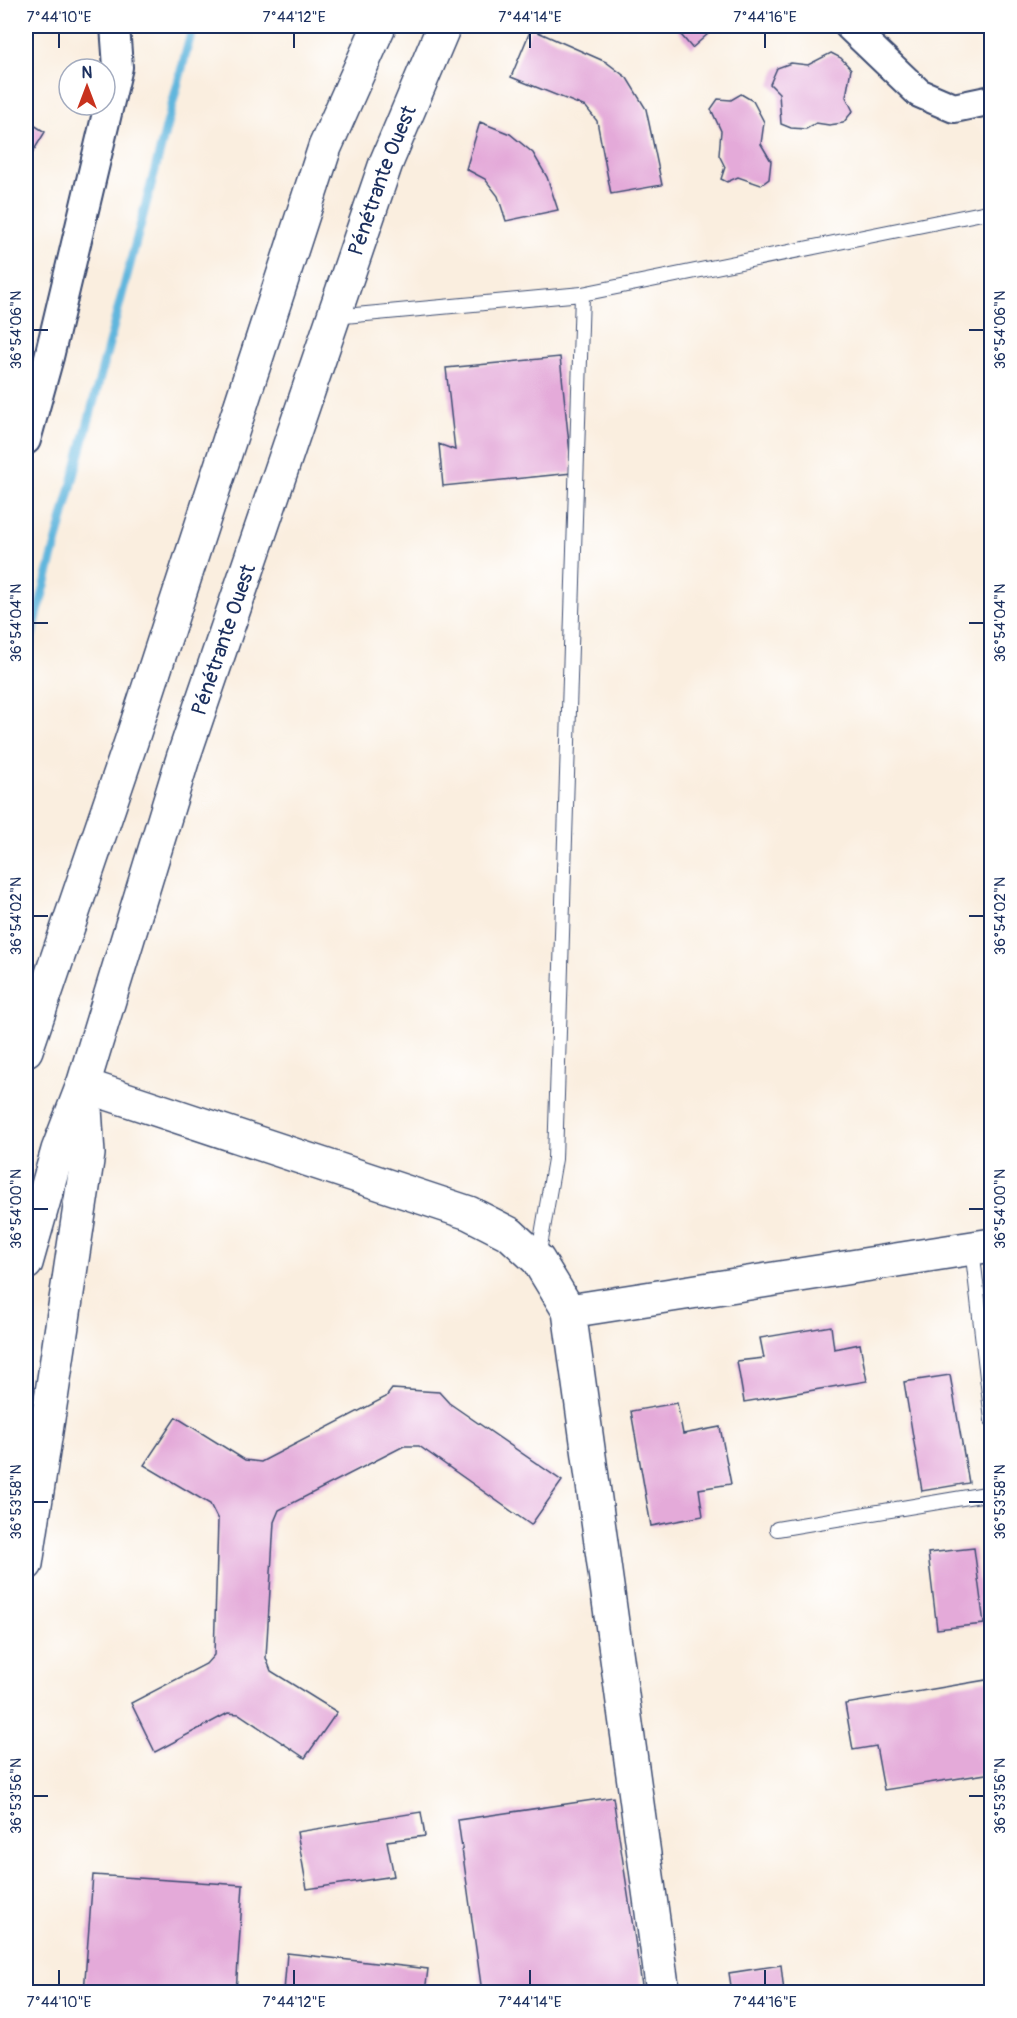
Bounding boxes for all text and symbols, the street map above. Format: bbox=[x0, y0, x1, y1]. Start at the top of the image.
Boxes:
text: 7°44'10"E bbox=[27, 8, 92, 27]
text: 7°44'12"E bbox=[262, 8, 326, 27]
text: 7°44'14"E bbox=[498, 8, 562, 27]
text: 7°44'16"E bbox=[733, 8, 797, 27]
north arrow bbox=[57, 57, 117, 117]
text: N bbox=[82, 63, 93, 83]
street label: Pénétrante Ouest bbox=[342, 101, 423, 259]
text: 36°54'06"N bbox=[7, 291, 26, 369]
text: 36°54'06"N bbox=[991, 291, 1010, 369]
street label: Pénétrante Ouest bbox=[186, 560, 262, 719]
text: 36°54'04"N bbox=[7, 584, 26, 662]
text: 36°54'04"N bbox=[991, 584, 1010, 662]
text: 36°54'02"N bbox=[7, 877, 26, 955]
text: 36°54'02"N bbox=[991, 877, 1010, 955]
text: 36°54'00"N bbox=[7, 1169, 26, 1249]
text: 36°54'00"N bbox=[991, 1169, 1010, 1249]
text: 36°53'58"N bbox=[7, 1464, 26, 1540]
text: 36°53'58"N bbox=[991, 1464, 1010, 1540]
text: 36°53'56"N bbox=[7, 1758, 26, 1834]
text: 36°53'56"N bbox=[991, 1758, 1010, 1834]
text: 7°44'10"E bbox=[27, 1993, 92, 2012]
text: 7°44'12"E bbox=[262, 1993, 326, 2012]
text: 7°44'14"E bbox=[498, 1993, 562, 2012]
text: 7°44'16"E bbox=[733, 1993, 797, 2012]

